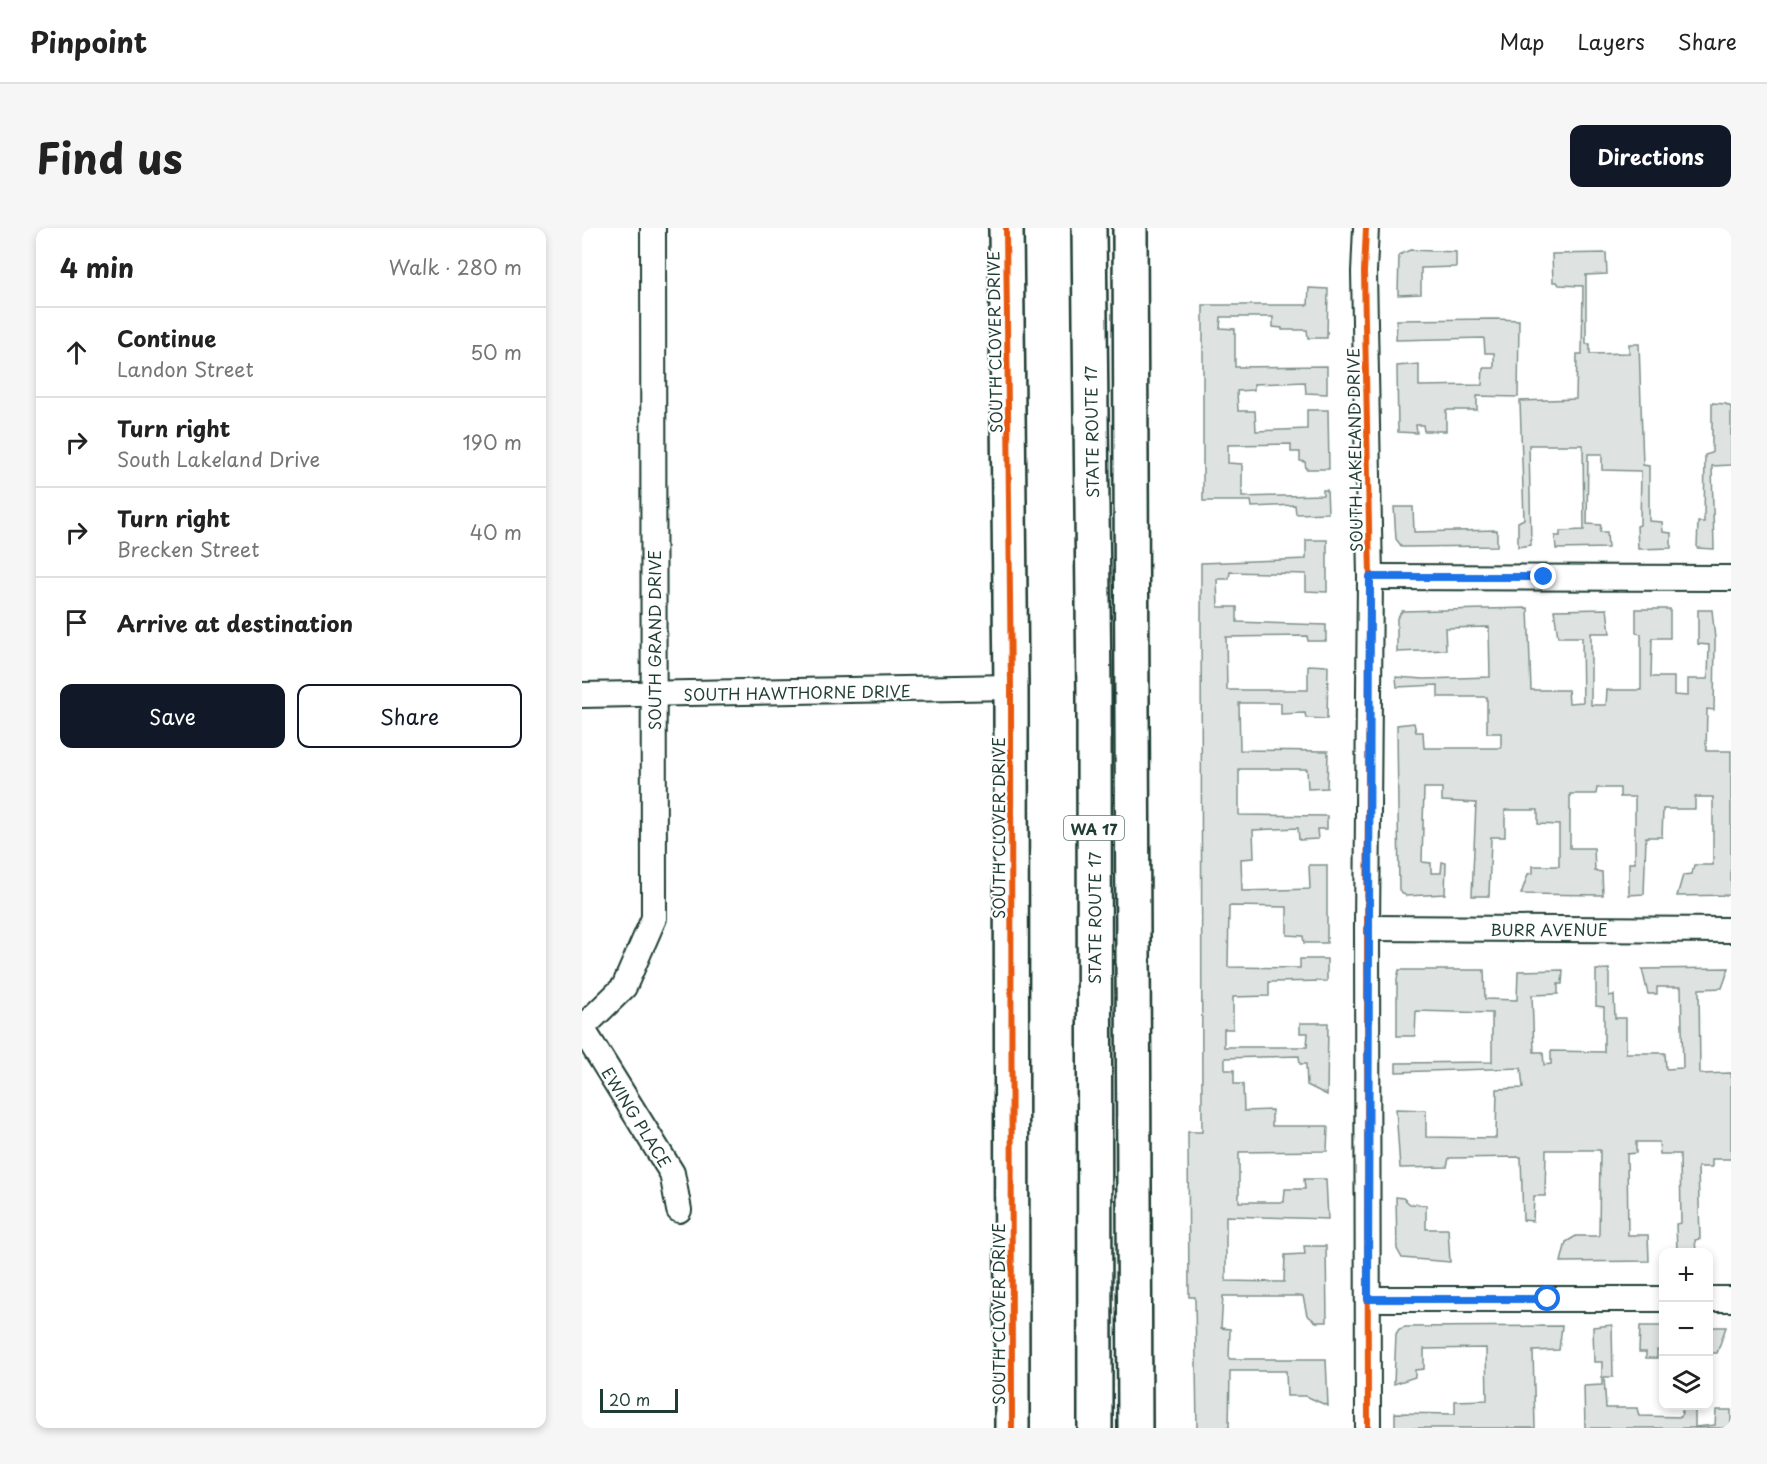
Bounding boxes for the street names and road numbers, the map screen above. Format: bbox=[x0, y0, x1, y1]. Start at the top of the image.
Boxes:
street label: SOUTH CLOVER DRIVE bbox=[980, 251, 1008, 433]
street label: SOUTH LAKELAND DRIVE bbox=[1340, 348, 1368, 552]
street label: STATE ROUTE 17 bbox=[1078, 365, 1104, 498]
street label: SOUTH GRAND DRIVE bbox=[642, 550, 666, 730]
street label: SOUTH HAWTHORNE DRIVE bbox=[683, 678, 911, 706]
street label: SOUTH CLOVER DRIVE bbox=[986, 737, 1010, 919]
road number: WA 17 bbox=[1064, 816, 1124, 840]
street label: STATE ROUTE 17 bbox=[1082, 851, 1106, 984]
street label: BURR AVENUE bbox=[1490, 917, 1608, 941]
street label: EWING PLACE bbox=[596, 1062, 678, 1172]
street label: SOUTH CLOVER DRIVE bbox=[986, 1223, 1010, 1405]

